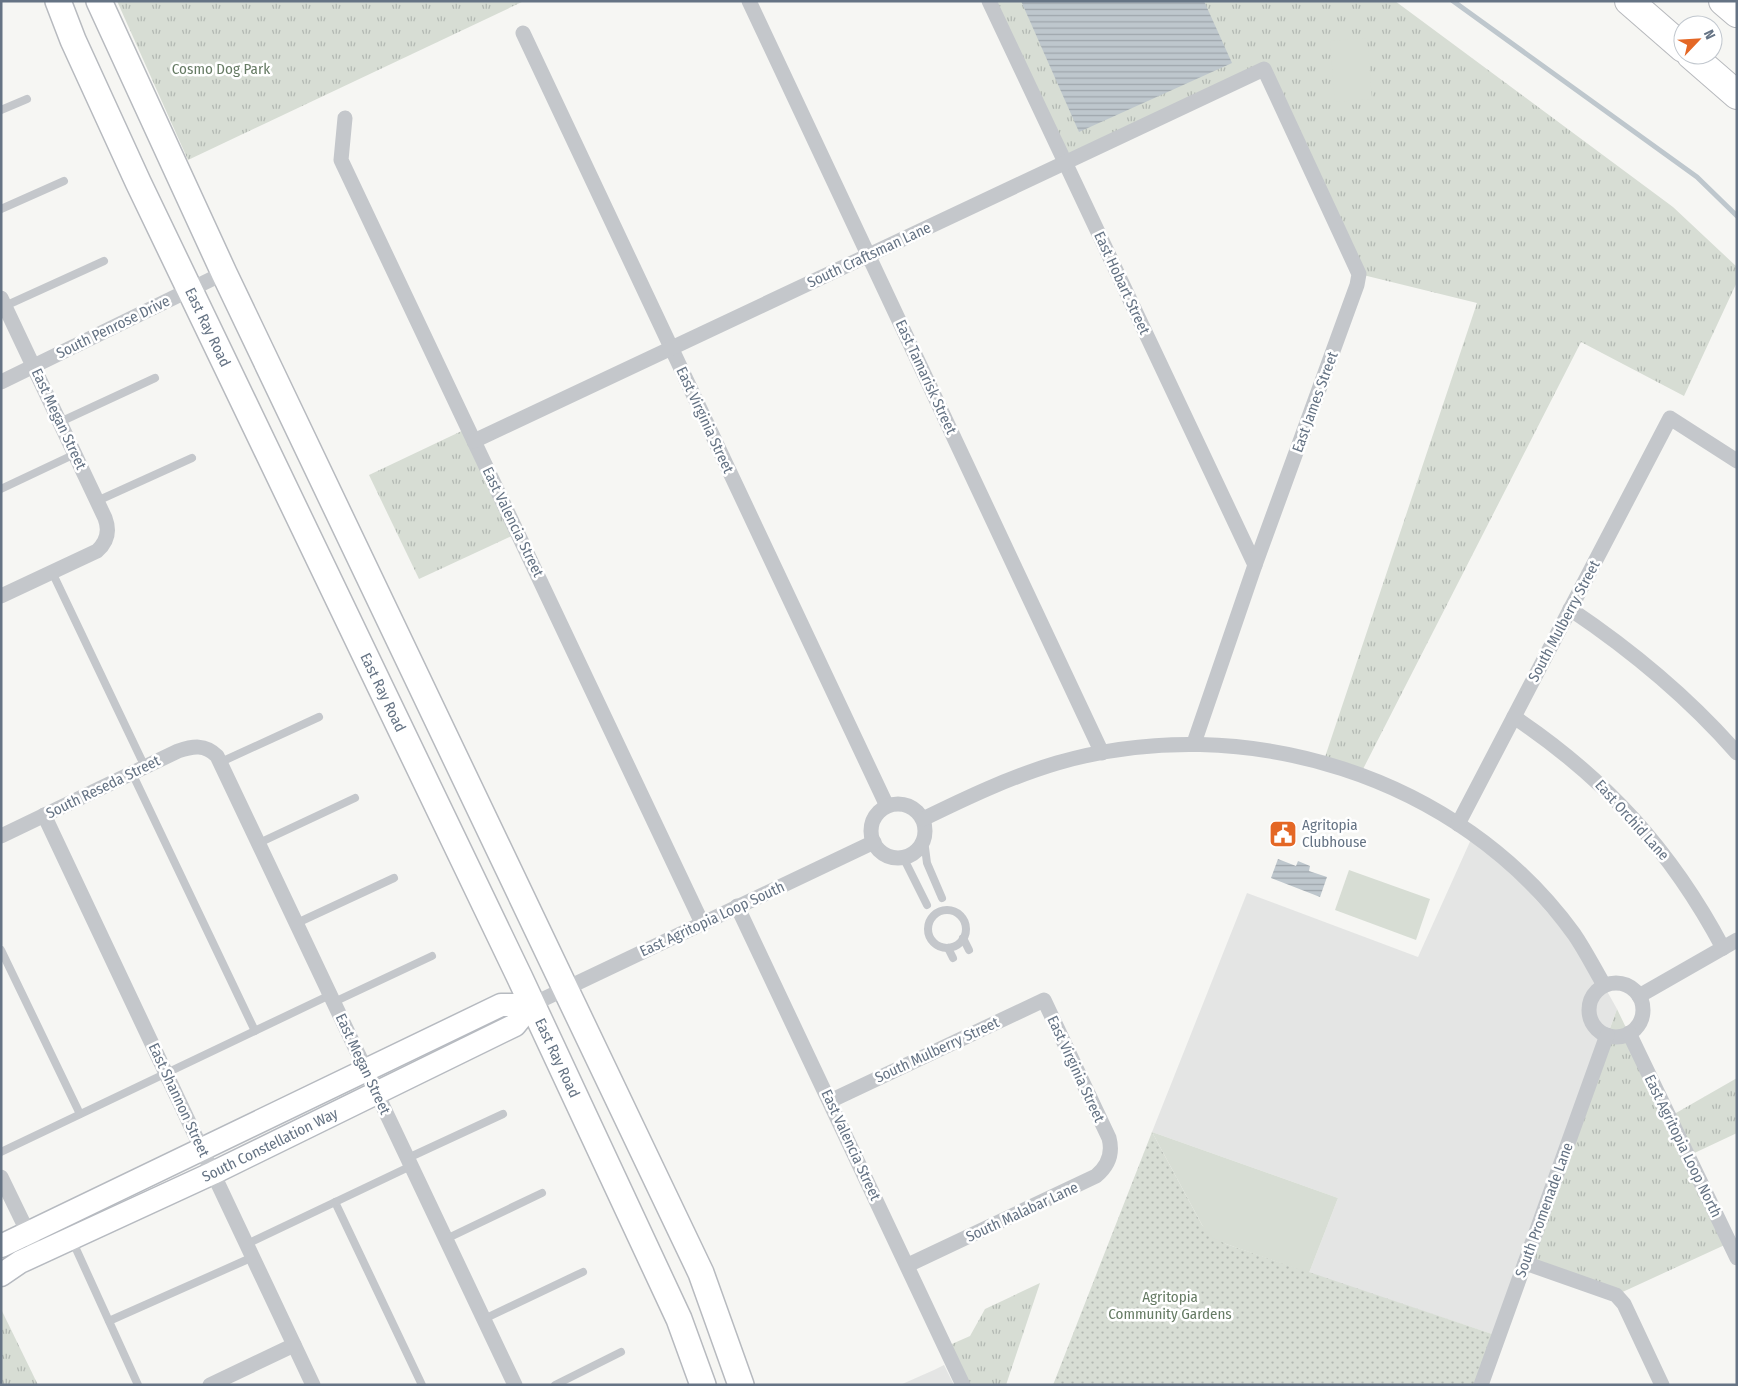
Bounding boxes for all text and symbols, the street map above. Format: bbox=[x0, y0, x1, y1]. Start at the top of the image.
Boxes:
north arrow bbox=[1673, 15, 1723, 65]
text: N bbox=[1700, 27, 1719, 42]
park label: Cosmo Dog Park bbox=[172, 60, 270, 78]
street label: South Craftsman Lane bbox=[804, 218, 934, 292]
street label: East Hobart Street bbox=[1090, 229, 1154, 337]
street label: East Ray Road bbox=[181, 285, 234, 370]
street label: South Penrose Drive bbox=[53, 292, 173, 362]
street label: East Tamarisk Street bbox=[892, 317, 960, 437]
street label: East James Street bbox=[1288, 349, 1342, 455]
street label: East Virginia Street bbox=[672, 364, 738, 476]
street label: East Megan Street bbox=[28, 366, 90, 472]
street label: East Valencia Street bbox=[479, 464, 548, 580]
street label: South Mulberry Street bbox=[1524, 557, 1604, 685]
street label: East Ray Road bbox=[356, 650, 410, 735]
street label: South Reseda Street bbox=[43, 752, 163, 822]
street label: East Orchid Lane bbox=[1591, 776, 1673, 864]
place label: Agritopia Clubhouse bbox=[1302, 816, 1367, 851]
public building icon: Agritopia Clubhouse bbox=[1268, 819, 1298, 849]
street label: East Agritopia Loop South bbox=[637, 878, 787, 960]
street label: East Megan Street bbox=[332, 1011, 394, 1117]
street label: South Mulberry Street bbox=[872, 1013, 1002, 1087]
street label: East Virginia Street bbox=[1043, 1013, 1109, 1125]
street label: East Ray Road bbox=[531, 1015, 583, 1100]
street label: East Shannon Street bbox=[145, 1040, 213, 1160]
street label: East Agritopia Loop North bbox=[1641, 1072, 1725, 1220]
street label: East Valencia Street bbox=[817, 1087, 885, 1203]
street label: South Constellation Way bbox=[199, 1104, 341, 1186]
street label: South Promenade Lane bbox=[1511, 1140, 1577, 1280]
street label: South Malabar Lane bbox=[963, 1178, 1081, 1246]
park label: Agritopia Community Gardens bbox=[1108, 1288, 1232, 1323]

